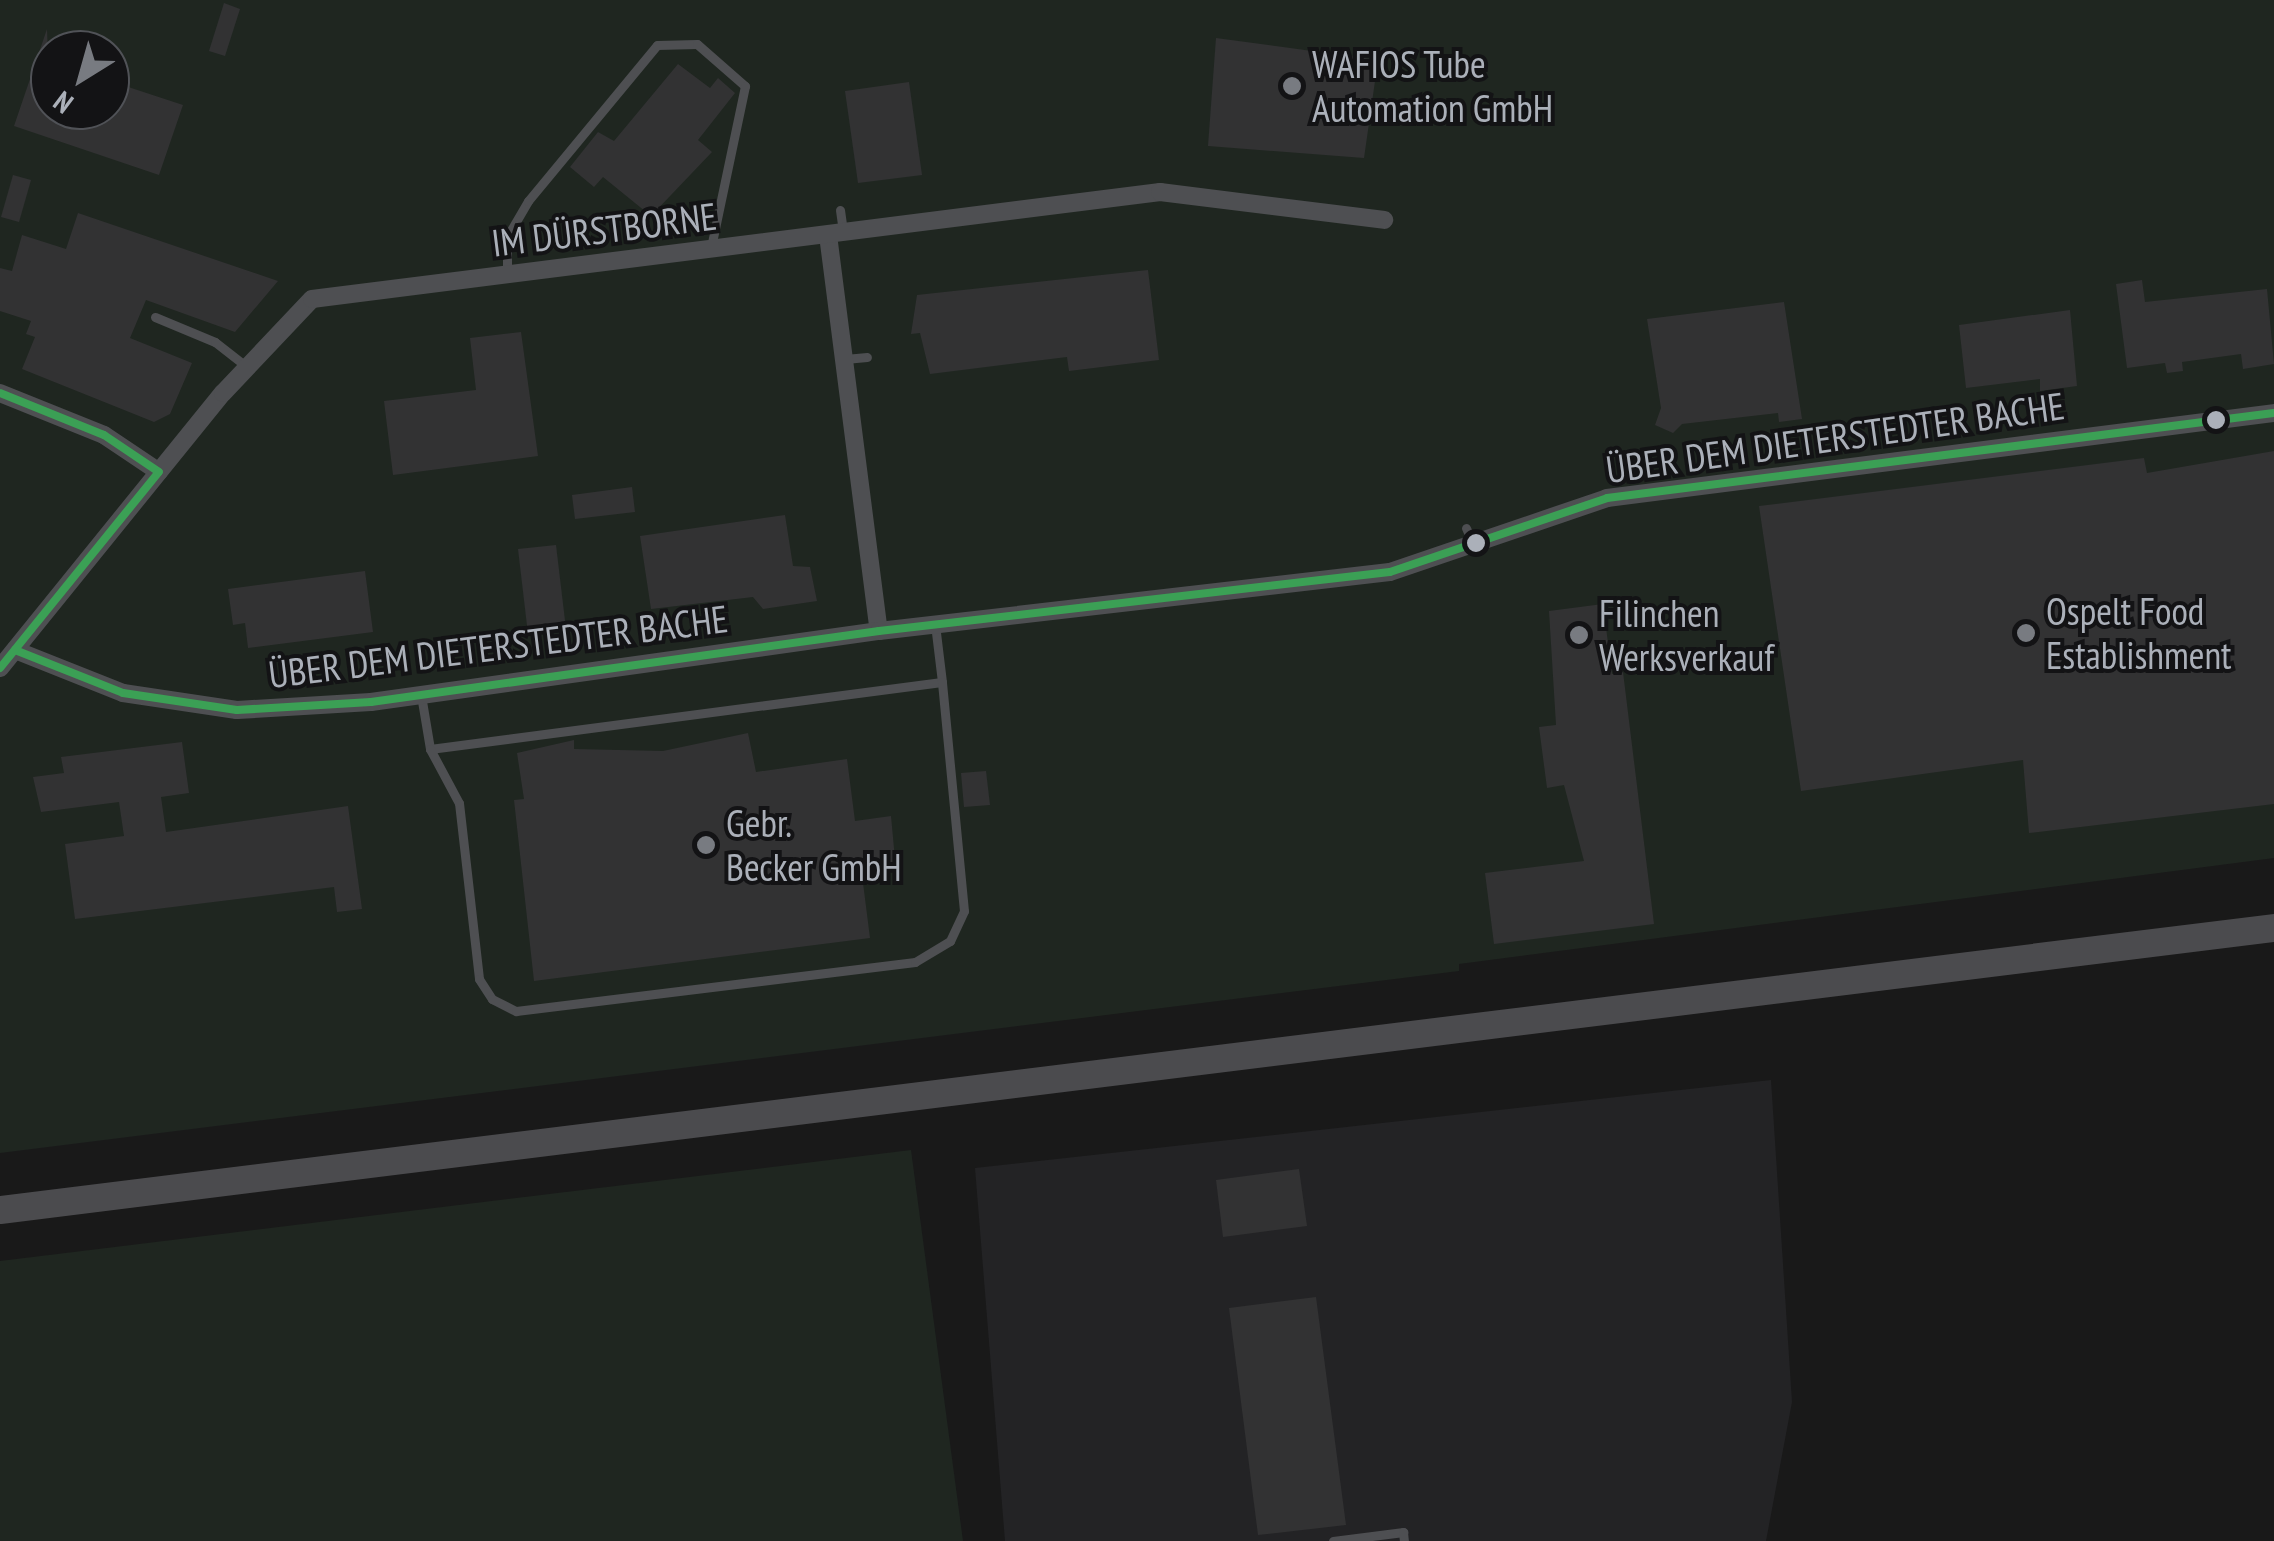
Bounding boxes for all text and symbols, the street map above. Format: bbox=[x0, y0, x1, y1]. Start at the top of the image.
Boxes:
north arrow bbox=[30, 30, 130, 130]
place label: WAFIOS Tube Automation GmbH bbox=[1312, 41, 1553, 130]
marker: WAFIOS Tube Automation GmbH bbox=[1281, 75, 1303, 97]
text: N bbox=[46, 83, 80, 122]
street label: IM DÜRSTBORNE bbox=[489, 193, 719, 265]
street label: ÜBER DEM DIETERSTEDTER BACHE bbox=[1603, 382, 2067, 492]
unlabelled marker bbox=[2206, 410, 2226, 430]
unlabelled marker bbox=[1466, 533, 1486, 553]
place label: Ospelt Food Establishment bbox=[2046, 588, 2232, 678]
place label: Filinchen Werksverkauf bbox=[1599, 590, 1774, 679]
street label: ÜBER DEM DIETERSTEDTER BACHE bbox=[266, 595, 730, 697]
marker: Ospelt Food Establishment bbox=[2015, 622, 2037, 644]
marker: Filinchen Werksverkauf bbox=[1568, 624, 1590, 646]
place label: Gebr. Becker GmbH bbox=[726, 800, 902, 889]
marker: Gebr. Becker GmbH bbox=[695, 834, 717, 856]

